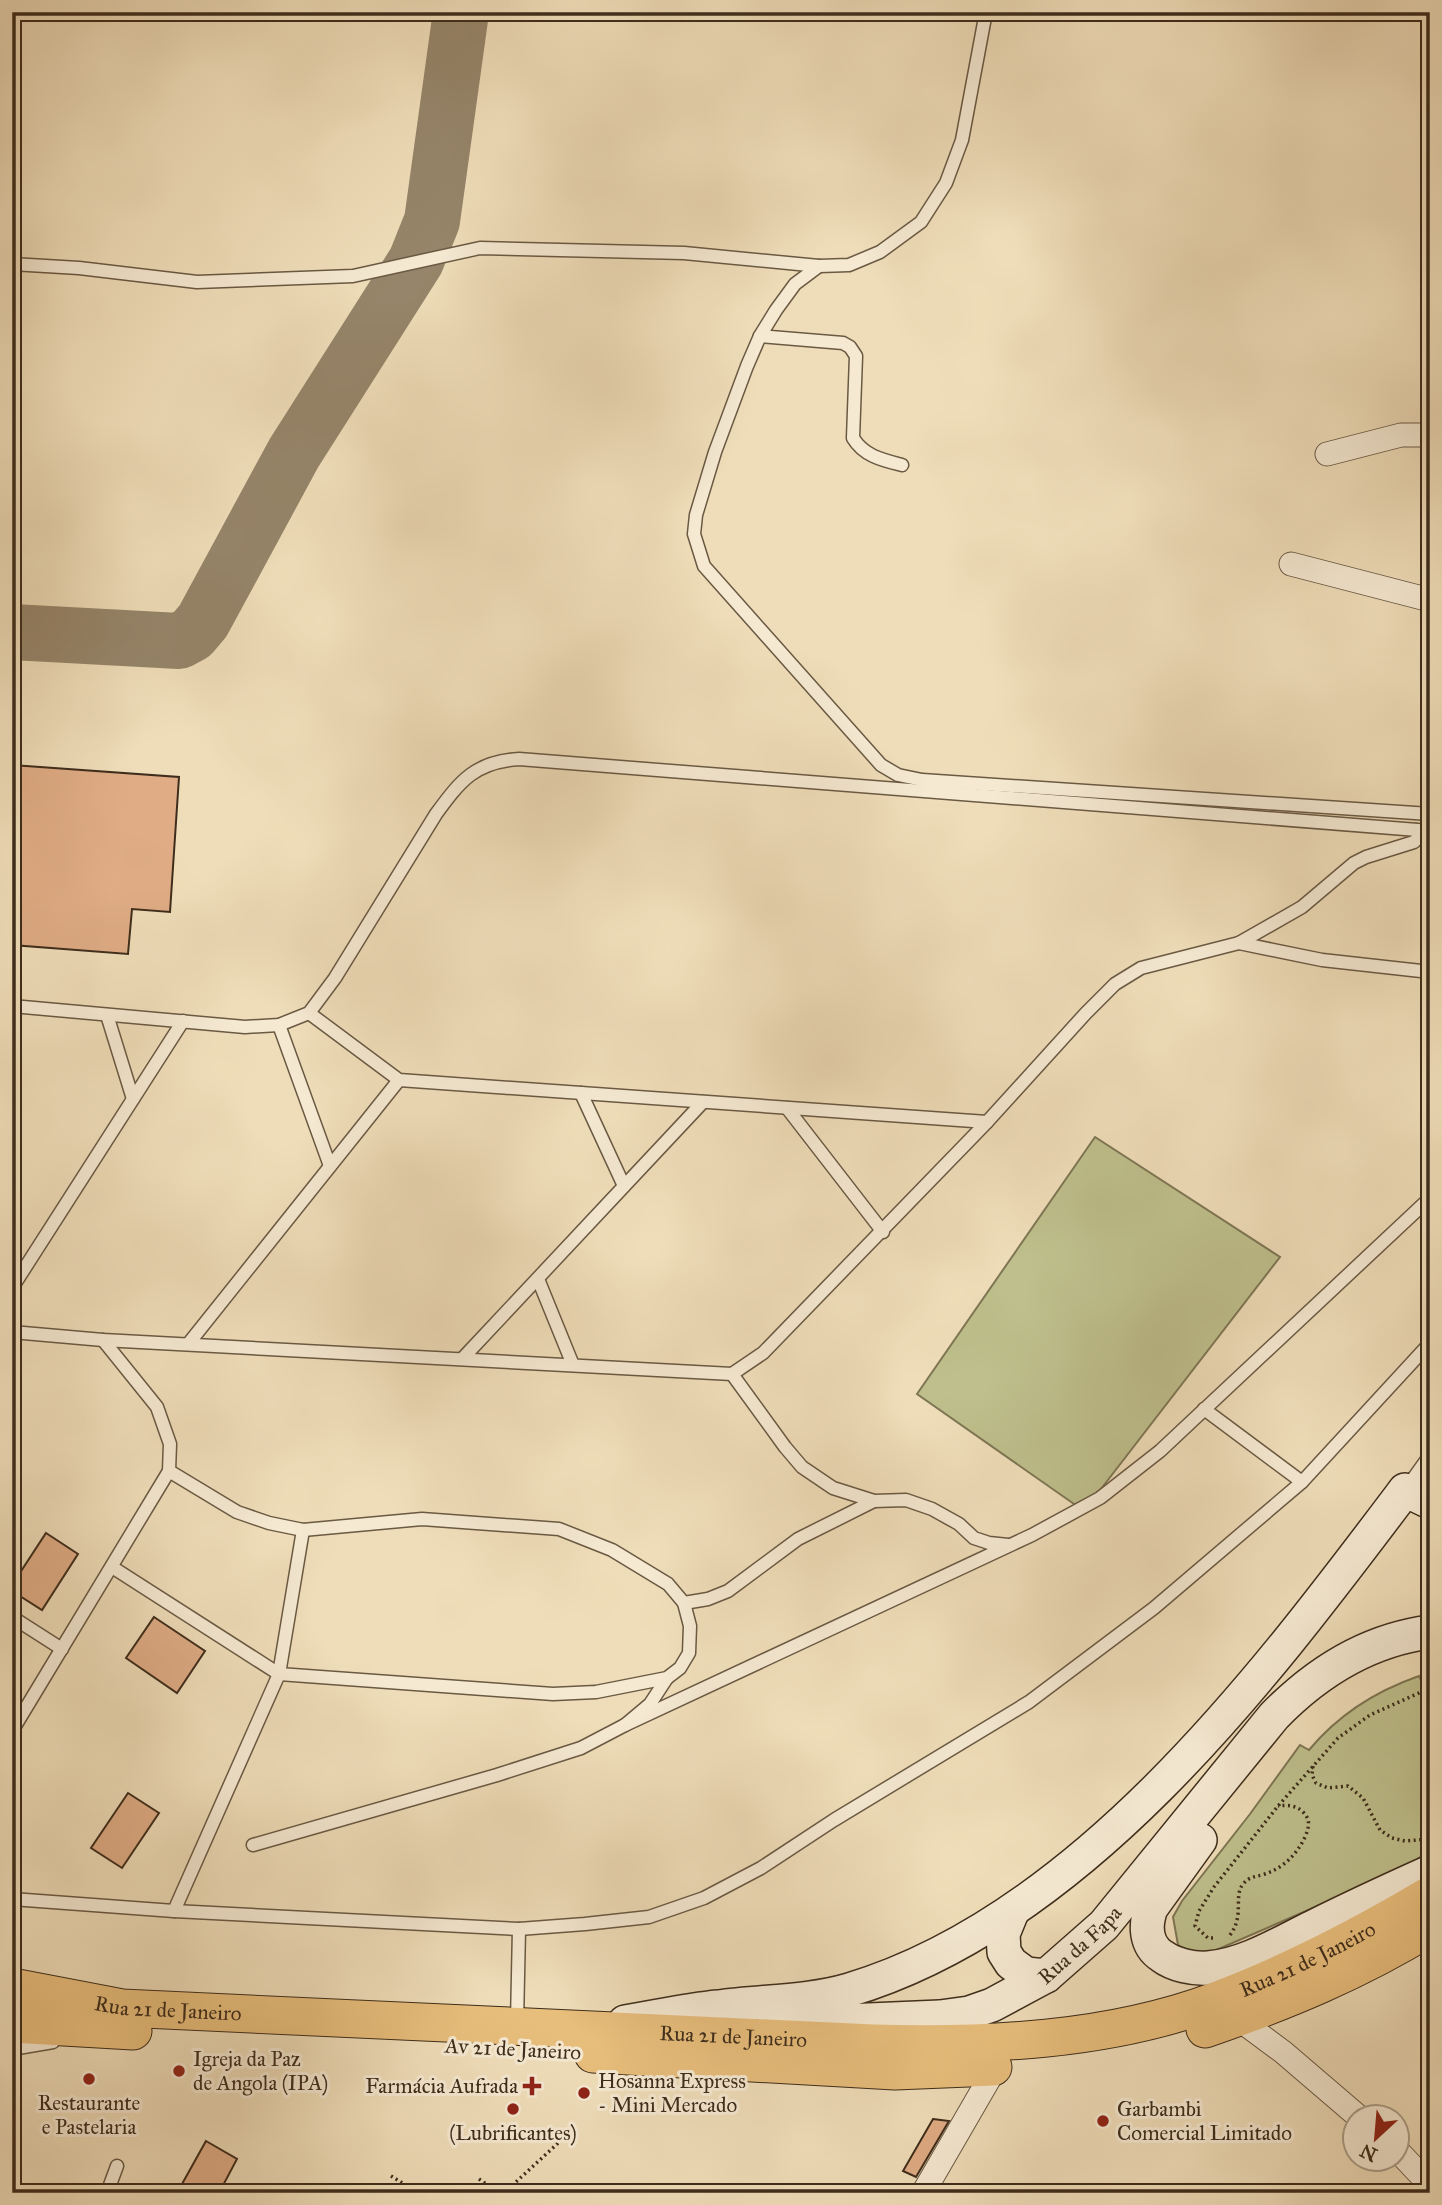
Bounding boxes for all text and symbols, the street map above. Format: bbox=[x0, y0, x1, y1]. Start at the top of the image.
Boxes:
street label: Rua da Fapa bbox=[1033, 1900, 1127, 1990]
street label: Rua 21 de Janeiro bbox=[1236, 1916, 1380, 2003]
street label: Rua 21 de Janeiro bbox=[92, 1990, 242, 2027]
street label: Rua 21 de Janeiro bbox=[659, 2020, 808, 2053]
street label: Av 21 de Janeiro bbox=[443, 2032, 582, 2066]
place label: Igreja da Paz de Angola (IPA) bbox=[193, 2046, 328, 2096]
marker: Igreja da Paz de Angola (IPA) bbox=[171, 2063, 187, 2079]
place label: Hosanna Express - Mini Mercado bbox=[598, 2068, 746, 2118]
marker: Restaurante e Pastelaria bbox=[81, 2071, 97, 2087]
place label: Farmácia Aufrada bbox=[365, 2073, 518, 2099]
marker: Farmácia Aufrada bbox=[524, 2078, 540, 2094]
marker: Hosanna Express - Mini Mercado bbox=[576, 2085, 592, 2101]
place label: Restaurante e Pastelaria bbox=[38, 2090, 141, 2140]
place label: Garbambi Comercial Limitado bbox=[1117, 2096, 1292, 2146]
marker: (Lubrificantes) bbox=[505, 2101, 521, 2117]
north arrow bbox=[1340, 2104, 1410, 2174]
marker: Garbambi Comercial Limitado bbox=[1095, 2113, 1111, 2129]
place label: (Lubrificantes) bbox=[449, 2120, 577, 2146]
text: N bbox=[1356, 2139, 1381, 2167]

